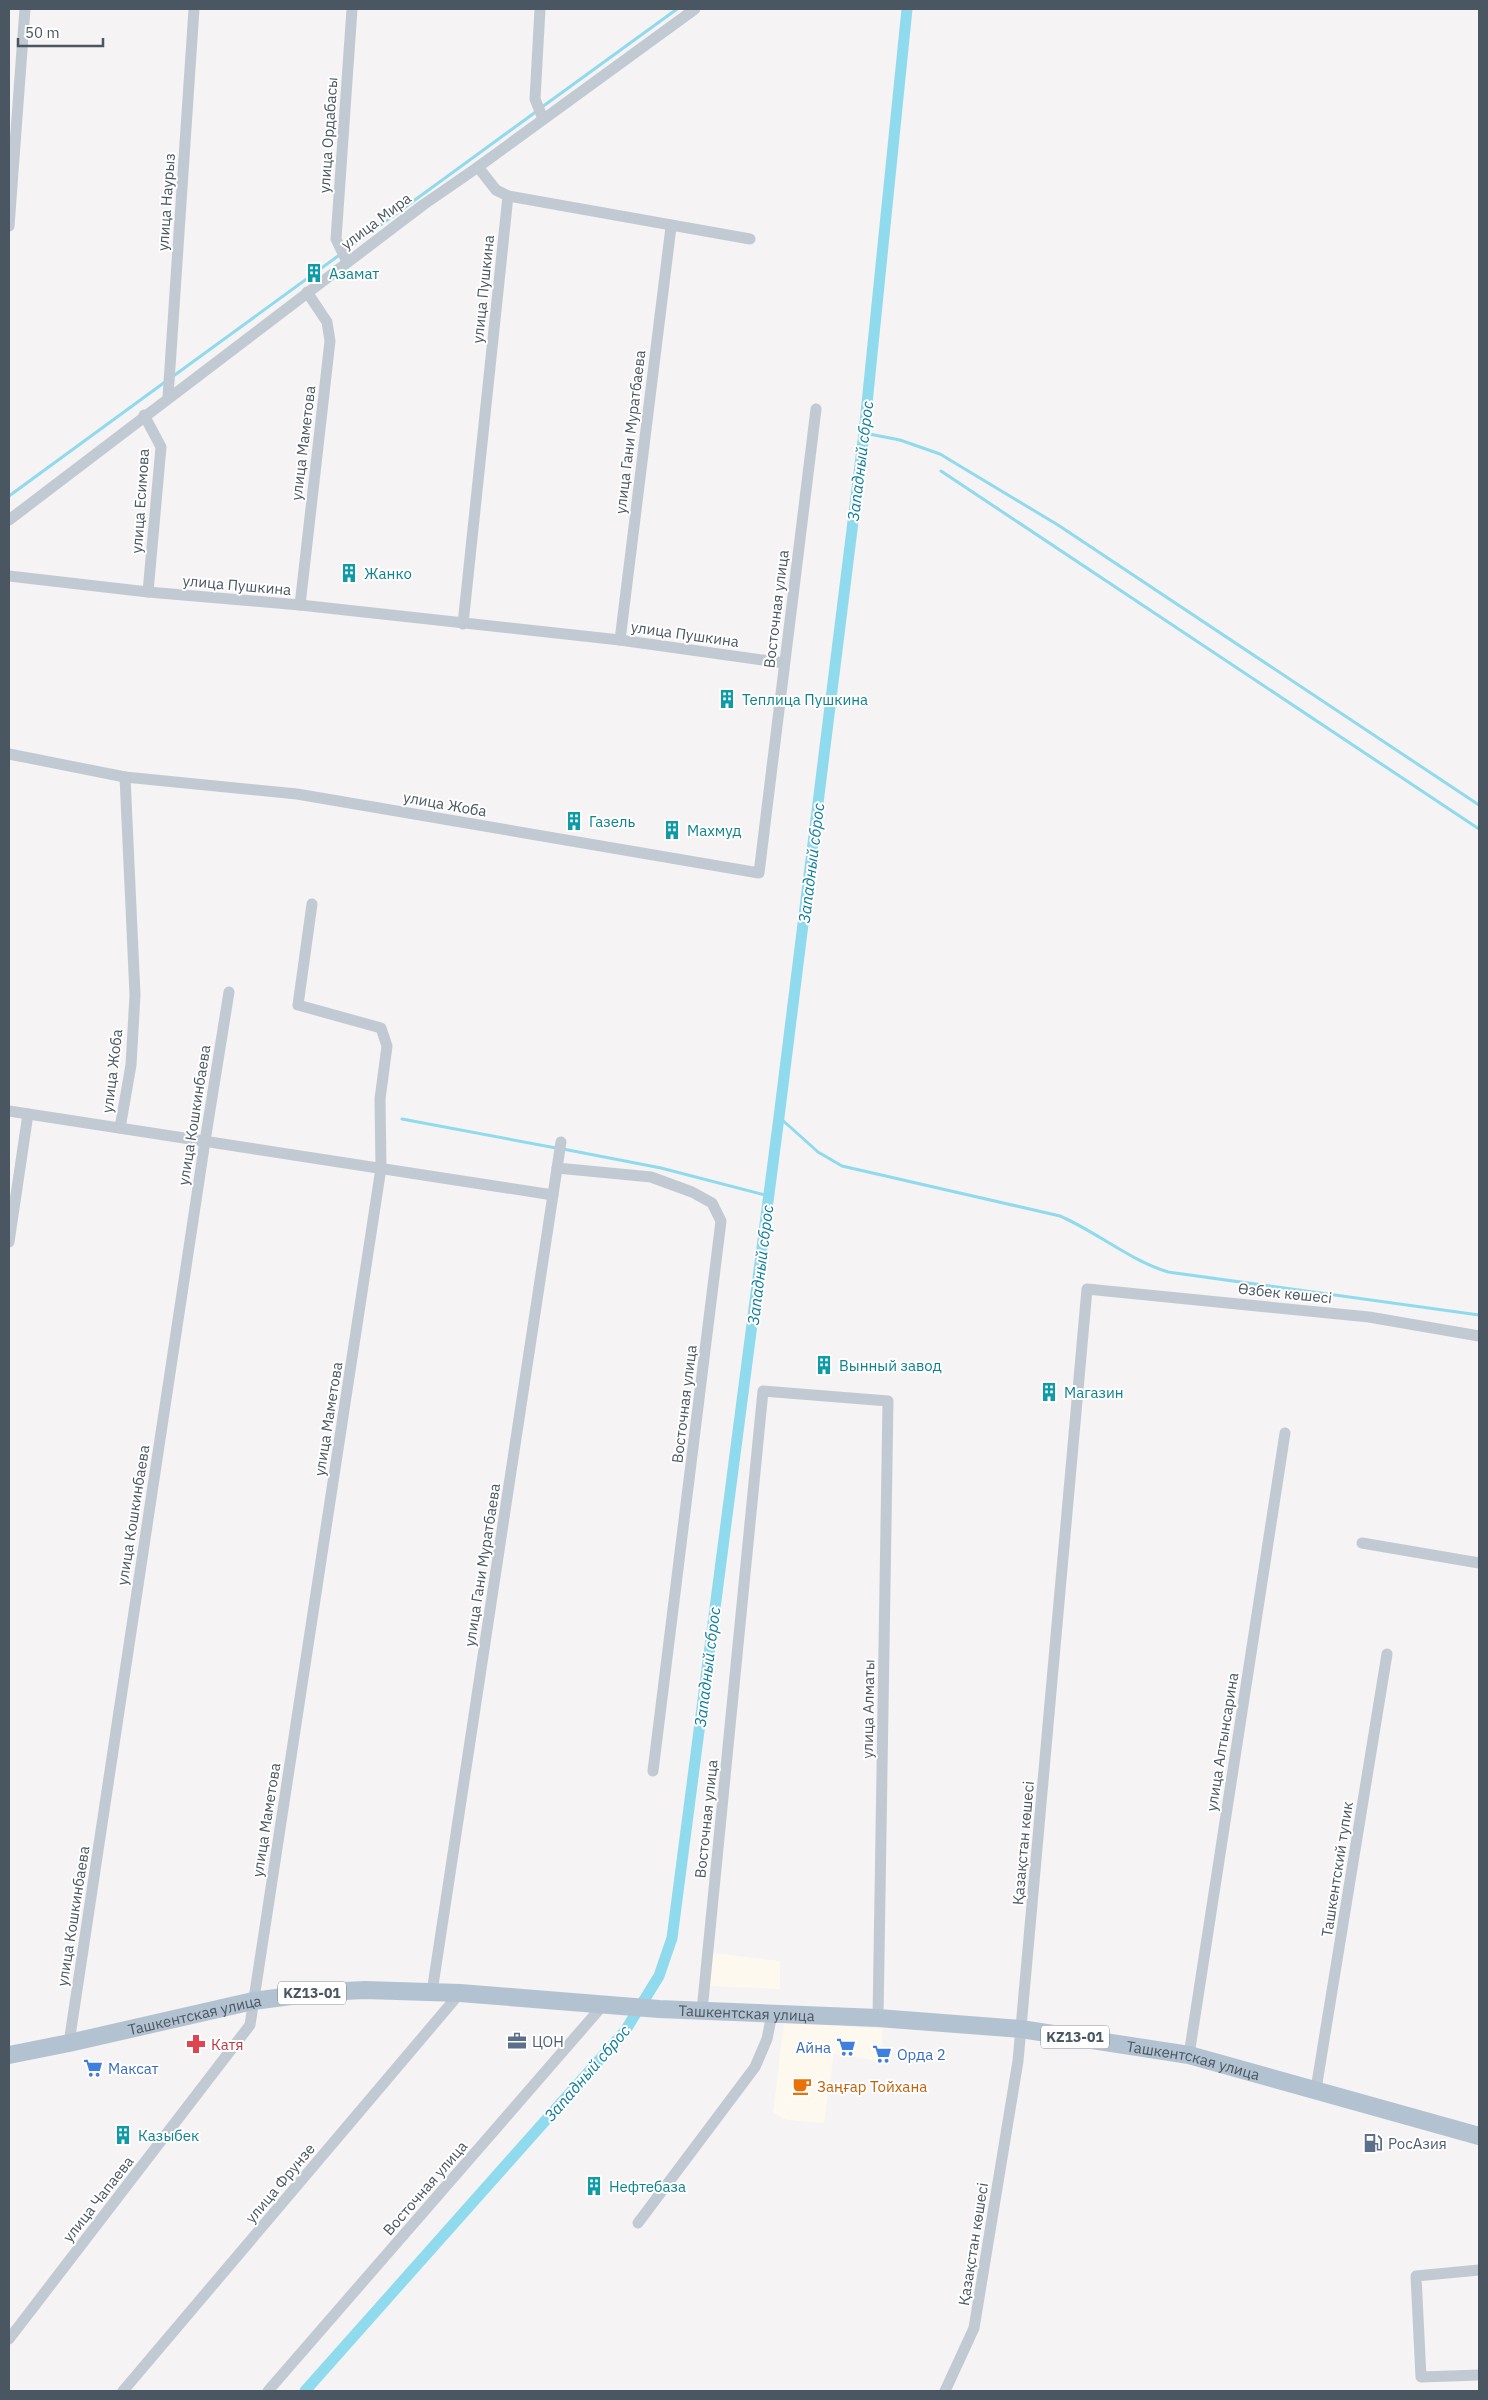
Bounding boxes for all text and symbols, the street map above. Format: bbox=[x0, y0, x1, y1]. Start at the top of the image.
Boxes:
scale bar bbox=[18, 15, 102, 47]
text: 50 m bbox=[25, 23, 60, 42]
street label: улица Ордабасы bbox=[314, 76, 342, 194]
street label: улица Наурыз bbox=[153, 152, 179, 252]
street label: улица Мира bbox=[337, 188, 415, 254]
street label: улица Пушкина bbox=[468, 234, 498, 344]
building icon: Азамат bbox=[303, 262, 325, 284]
place label: Азамат bbox=[329, 264, 379, 283]
street label: улица Гани Муратбаева bbox=[611, 349, 649, 515]
street label: улица Маметова bbox=[287, 385, 319, 501]
water label: Западный сброс bbox=[843, 400, 877, 522]
street label: улица Есимова bbox=[127, 448, 153, 554]
street label: Восточная улица bbox=[759, 549, 793, 669]
building icon: Жанко bbox=[338, 562, 360, 584]
place label: Жанко bbox=[364, 564, 412, 583]
street label: улица Пушкина bbox=[182, 571, 292, 599]
street label: улица Пушкина bbox=[630, 617, 740, 651]
building icon: Теплица Пушкина bbox=[716, 688, 738, 710]
place label: Теплица Пушкина bbox=[742, 690, 868, 709]
street label: улица Жоба bbox=[402, 787, 488, 821]
water label: Западный сброс bbox=[794, 802, 828, 924]
building icon: Газель bbox=[563, 810, 585, 832]
place label: Газель bbox=[589, 812, 635, 831]
building icon: Махмуд bbox=[661, 819, 683, 841]
place label: Махмуд bbox=[687, 821, 742, 840]
street label: улица Жоба bbox=[97, 1028, 127, 1114]
street label: улица Кошкинбаева bbox=[174, 1043, 214, 1187]
water label: Западный сброс bbox=[743, 1204, 777, 1326]
street label: Өзбек көшесі bbox=[1237, 1279, 1333, 1307]
street label: Восточная улица bbox=[667, 1344, 701, 1464]
building icon: Вынный завод bbox=[813, 1354, 835, 1376]
place label: Вынный завод bbox=[839, 1356, 942, 1375]
street label: улица Маметова bbox=[310, 1361, 346, 1477]
building icon: Магазин bbox=[1038, 1381, 1060, 1403]
place label: Магазин bbox=[1064, 1383, 1124, 1402]
street label: улица Кошкинбаева bbox=[113, 1443, 153, 1587]
street label: улица Гани Муратбаева bbox=[460, 1482, 504, 1648]
water label: Западный сброс bbox=[690, 1606, 724, 1728]
street label: улица Алматы bbox=[858, 1659, 878, 1759]
street label: улица Алтынсарина bbox=[1202, 1671, 1242, 1813]
street label: Восточная улица bbox=[690, 1759, 722, 1879]
street label: улица Маметова bbox=[248, 1762, 284, 1878]
street label: Қазақстан көшесі bbox=[1008, 1780, 1038, 1906]
street label: Ташкентский тупик bbox=[1317, 1800, 1357, 1938]
street label: улица Кошкинбаева bbox=[53, 1844, 93, 1988]
road number: KZ13-01 bbox=[278, 1982, 346, 2005]
street label: Ташкентская улица bbox=[126, 1991, 262, 2039]
street label: Ташкентская улица bbox=[678, 2000, 815, 2025]
water label: Западный сброс bbox=[540, 2021, 634, 2125]
road number: KZ13-01 bbox=[1041, 2025, 1109, 2048]
office icon: ЦОН bbox=[506, 2030, 528, 2052]
place label: ЦОН bbox=[532, 2032, 564, 2051]
pharmacy icon: Катя bbox=[185, 2033, 207, 2055]
place label: Катя bbox=[211, 2035, 244, 2054]
supermarket icon: Айна bbox=[835, 2036, 857, 2058]
street label: Ташкентская улица bbox=[1125, 2036, 1262, 2084]
place label: Айна bbox=[796, 2038, 831, 2057]
supermarket icon: Орда 2 bbox=[871, 2043, 893, 2065]
place label: Орда 2 bbox=[897, 2045, 946, 2064]
supermarket icon: Максат bbox=[82, 2057, 104, 2079]
place label: Максат bbox=[108, 2059, 159, 2078]
cafe icon: Заңғар Тойхана bbox=[791, 2075, 813, 2097]
place label: Заңғар Тойхана bbox=[817, 2077, 927, 2096]
building icon: Казыбек bbox=[112, 2124, 134, 2146]
place label: Казыбек bbox=[138, 2126, 199, 2145]
fuel station icon: РосАзия bbox=[1362, 2132, 1384, 2154]
place label: РосАзия bbox=[1388, 2134, 1447, 2153]
street label: Восточная улица bbox=[379, 2137, 471, 2239]
street label: улица Фрунзе bbox=[241, 2139, 319, 2227]
street label: улица Чапаева bbox=[59, 2152, 137, 2246]
building icon: Нефтебаза bbox=[583, 2175, 605, 2197]
place label: Нефтебаза bbox=[609, 2177, 686, 2196]
street label: Қазақстан көшесі bbox=[954, 2181, 992, 2307]

